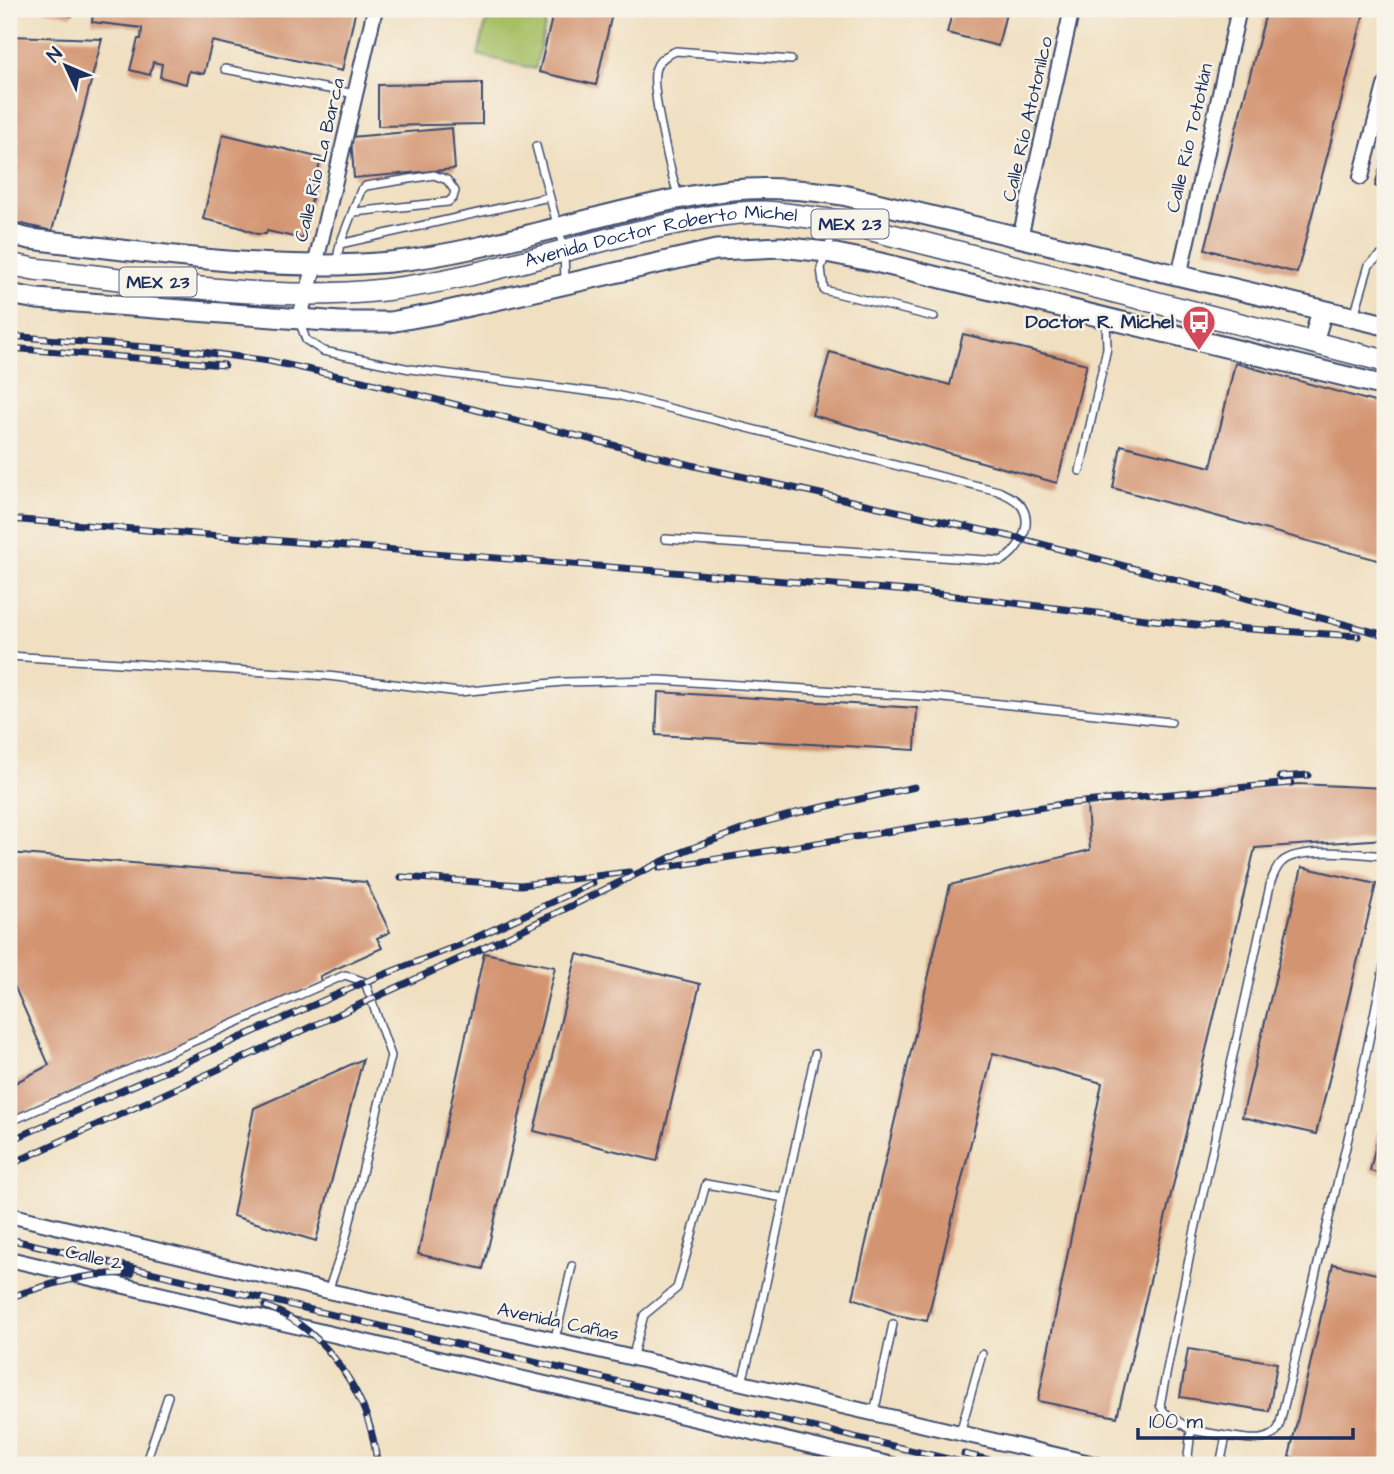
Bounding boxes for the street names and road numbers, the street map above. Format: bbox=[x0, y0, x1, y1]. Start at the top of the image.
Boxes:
street label: Calle Río Atotonilco bbox=[996, 33, 1060, 204]
street label: Calle Río Tototlán bbox=[1160, 61, 1220, 215]
street label: Calle Río La Barca bbox=[288, 75, 352, 245]
street label: Avenida Doctor Roberto Michel bbox=[521, 198, 799, 274]
road number: MEX 23 bbox=[812, 210, 888, 238]
road number: MEX 23 bbox=[120, 268, 196, 296]
street label: Calle 2 bbox=[63, 1238, 125, 1278]
street label: Avenida Cañas bbox=[495, 1296, 621, 1348]

